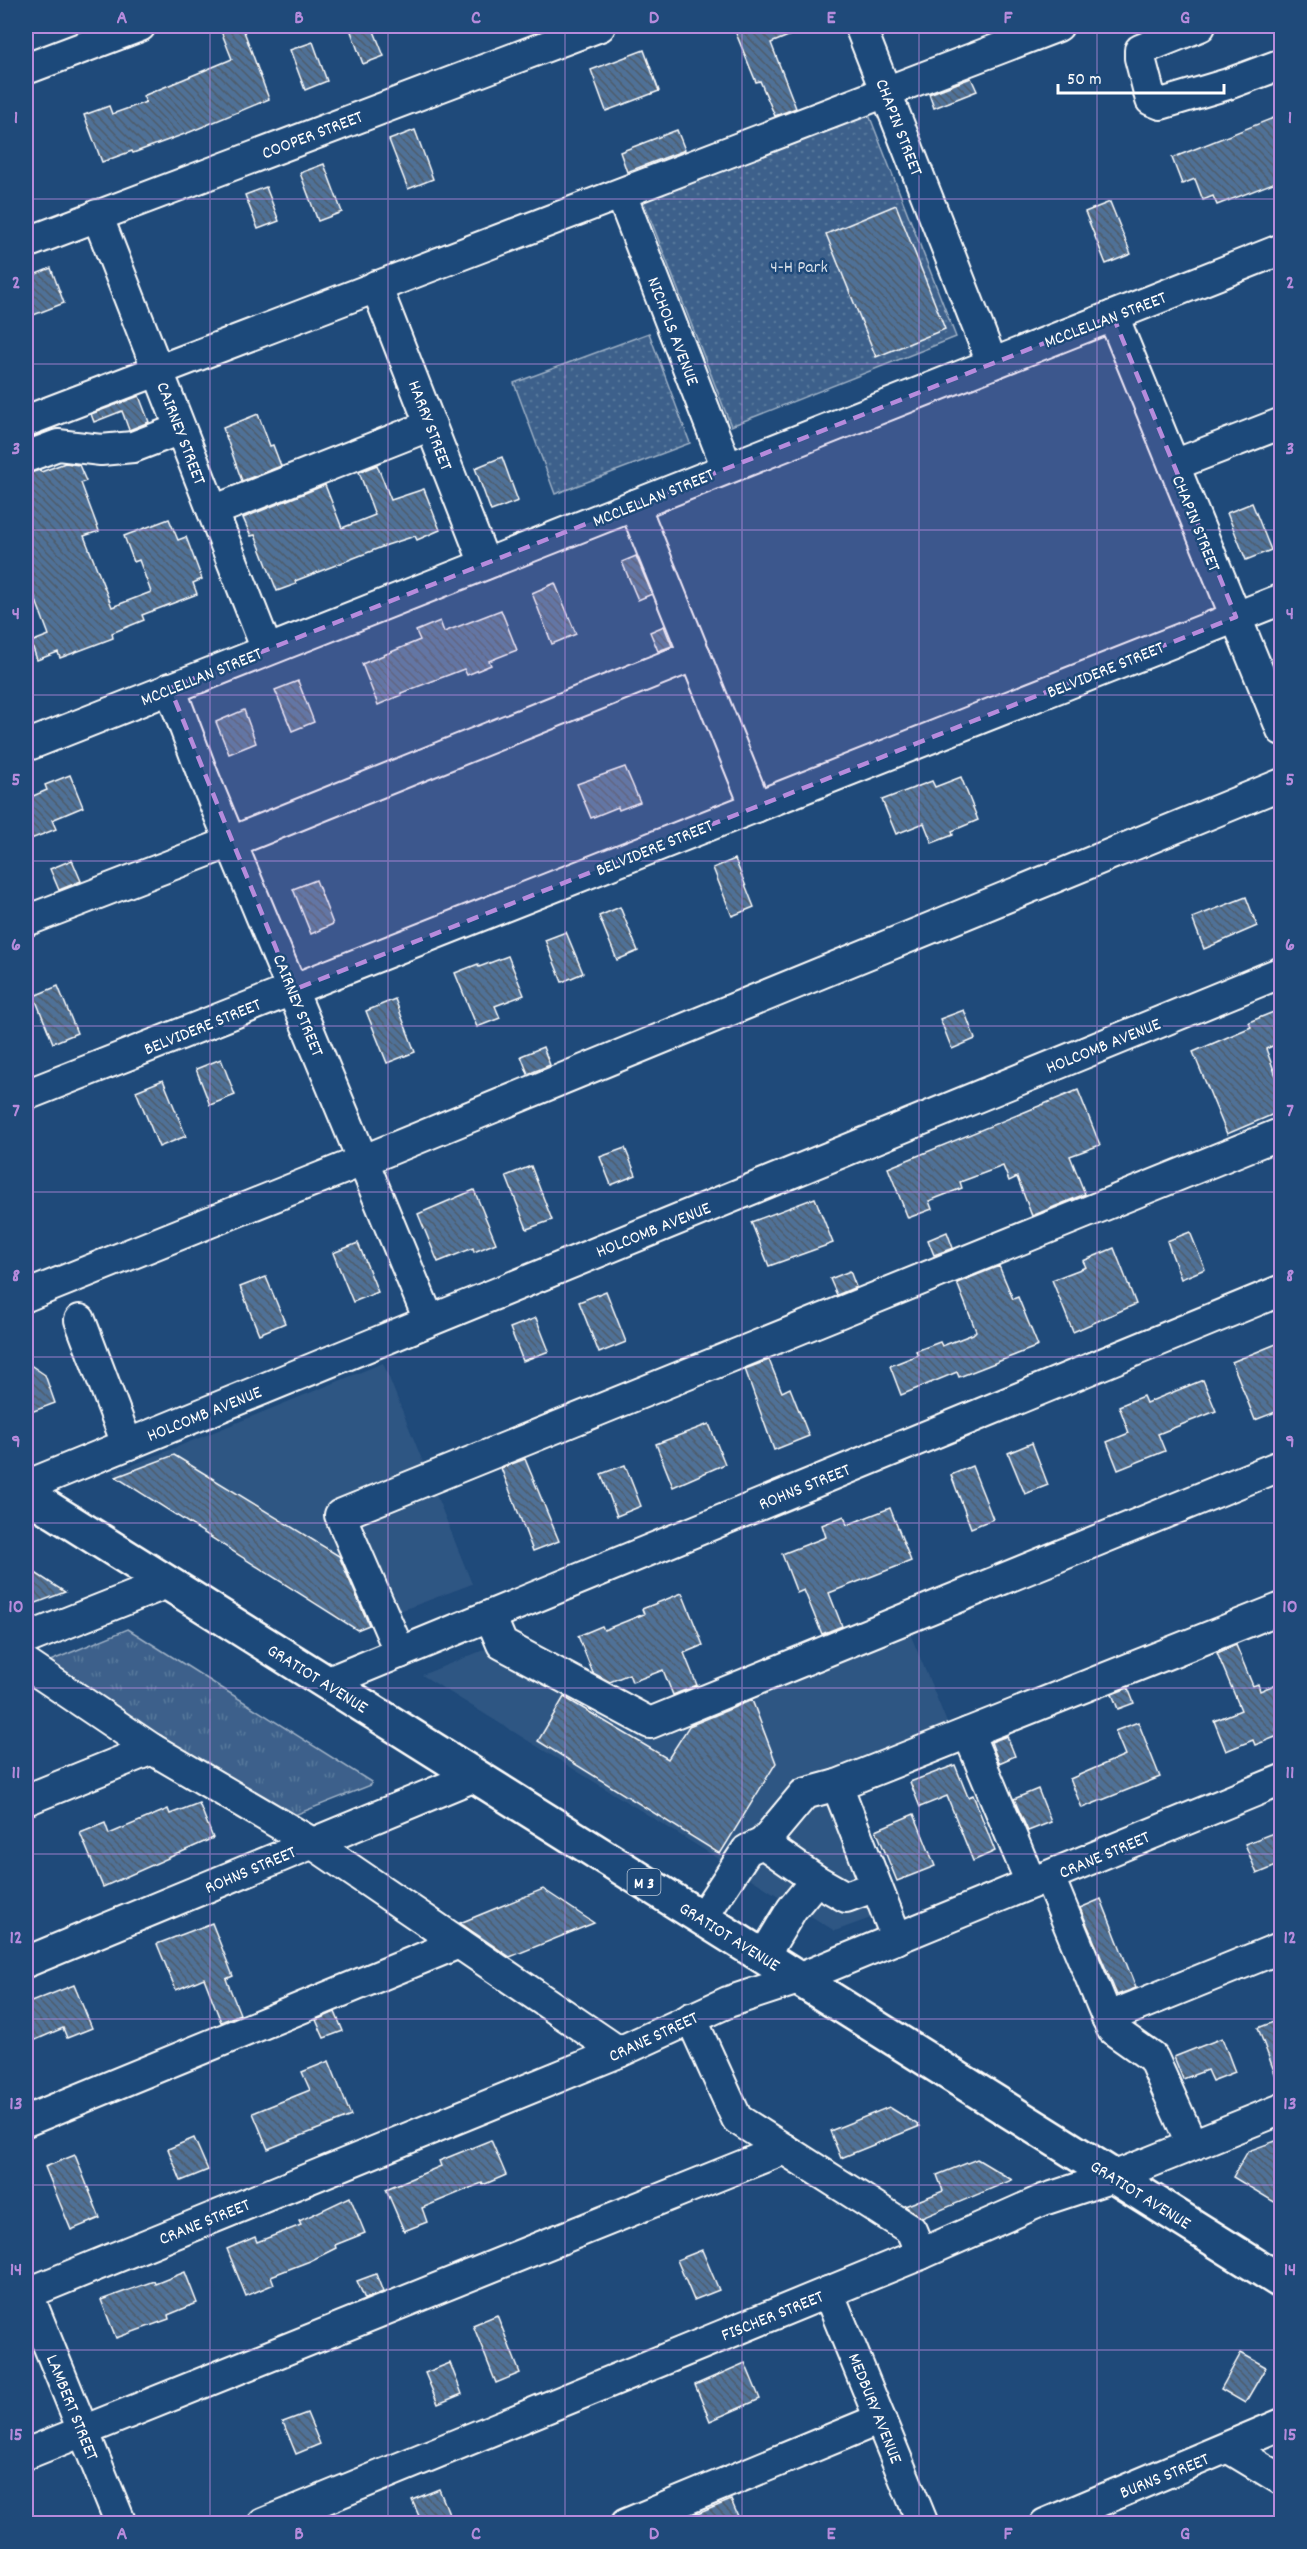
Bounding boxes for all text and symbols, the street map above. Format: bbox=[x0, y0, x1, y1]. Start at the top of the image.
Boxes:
text: A bbox=[117, 5, 128, 33]
text: B bbox=[294, 5, 304, 33]
text: C bbox=[471, 5, 481, 33]
text: D bbox=[649, 5, 660, 33]
text: E bbox=[826, 5, 836, 33]
text: F bbox=[1004, 5, 1014, 33]
text: G bbox=[1180, 5, 1190, 33]
scale bar bbox=[1058, 57, 1224, 95]
text: 50 m bbox=[1067, 68, 1102, 93]
street label: CHAPIN STREET bbox=[868, 76, 928, 180]
text: 1 bbox=[14, 105, 18, 133]
text: 1 bbox=[1288, 105, 1292, 133]
street label: COOPER STREET bbox=[259, 106, 367, 167]
park label: 4-H Park bbox=[770, 256, 828, 281]
text: 2 bbox=[12, 270, 20, 298]
text: 2 bbox=[1286, 270, 1294, 298]
street label: NICHOLS AVENUE bbox=[639, 274, 704, 390]
street label: MCCLELLAN STREET bbox=[1041, 287, 1171, 356]
street label: HARRY STREET bbox=[400, 377, 457, 475]
street label: CAIRNEY STREET bbox=[149, 379, 211, 489]
text: 3 bbox=[12, 436, 20, 464]
text: 3 bbox=[1286, 436, 1294, 464]
street label: MCCLELLAN STREET bbox=[590, 464, 718, 535]
street label: CHAPIN STREET bbox=[1164, 472, 1225, 576]
text: 4 bbox=[12, 601, 20, 629]
text: 4 bbox=[1286, 601, 1294, 629]
street label: BELVIDERE STREET bbox=[1044, 636, 1168, 706]
street label: MCCLELLAN STREET bbox=[138, 643, 266, 714]
text: 5 bbox=[11, 767, 21, 795]
text: 5 bbox=[1285, 767, 1295, 795]
street label: BELVIDERE STREET bbox=[593, 814, 717, 884]
text: 6 bbox=[11, 932, 21, 960]
text: 6 bbox=[1285, 932, 1295, 960]
street label: CAIRNEY STREET bbox=[265, 951, 329, 1061]
street label: BELVIDERE STREET bbox=[141, 993, 265, 1063]
street label: HOLCOMB AVENUE bbox=[1043, 1013, 1165, 1082]
text: 7 bbox=[12, 1098, 20, 1126]
text: 7 bbox=[1286, 1098, 1294, 1126]
street label: HOLCOMB AVENUE bbox=[593, 1197, 715, 1266]
text: 8 bbox=[12, 1263, 20, 1291]
text: 8 bbox=[1286, 1263, 1294, 1291]
street label: HOLCOMB AVENUE bbox=[144, 1381, 266, 1450]
text: 9 bbox=[11, 1429, 21, 1457]
text: 9 bbox=[1285, 1429, 1295, 1457]
street label: ROHNS STREET bbox=[755, 1459, 854, 1518]
text: 10 bbox=[8, 1594, 24, 1622]
text: 10 bbox=[1282, 1594, 1298, 1622]
street label: GRATIOT AVENUE bbox=[261, 1639, 372, 1721]
text: 11 bbox=[12, 1760, 20, 1788]
text: 11 bbox=[1286, 1760, 1294, 1788]
street label: CRANE STREET bbox=[1056, 1826, 1154, 1887]
street label: ROHNS STREET bbox=[202, 1841, 300, 1902]
road number: M 3 bbox=[628, 1869, 660, 1895]
street label: GRATIOT AVENUE bbox=[673, 1897, 784, 1979]
text: 12 bbox=[9, 1925, 23, 1953]
text: 12 bbox=[1283, 1925, 1297, 1953]
street label: CRANE STREET bbox=[605, 2007, 703, 2070]
text: 13 bbox=[9, 2091, 23, 2119]
text: 13 bbox=[1283, 2091, 1297, 2119]
street label: GRATIOT AVENUE bbox=[1084, 2155, 1195, 2237]
street label: CRANE STREET bbox=[156, 2194, 254, 2253]
text: 14 bbox=[10, 2257, 22, 2285]
text: 14 bbox=[1284, 2257, 1296, 2285]
street label: FISCHER STREET bbox=[718, 2285, 828, 2349]
street label: MEDBURY AVENUE bbox=[840, 2350, 907, 2468]
street label: LAMBERT STREET bbox=[38, 2351, 103, 2465]
text: 15 bbox=[9, 2422, 23, 2450]
text: 15 bbox=[1283, 2422, 1297, 2450]
street label: BURNS STREET bbox=[1117, 2448, 1213, 2507]
text: A bbox=[117, 2521, 128, 2549]
text: B bbox=[294, 2521, 304, 2549]
text: C bbox=[471, 2521, 481, 2549]
text: D bbox=[649, 2521, 660, 2549]
text: E bbox=[826, 2521, 836, 2549]
text: F bbox=[1004, 2521, 1014, 2549]
text: G bbox=[1180, 2521, 1190, 2549]

